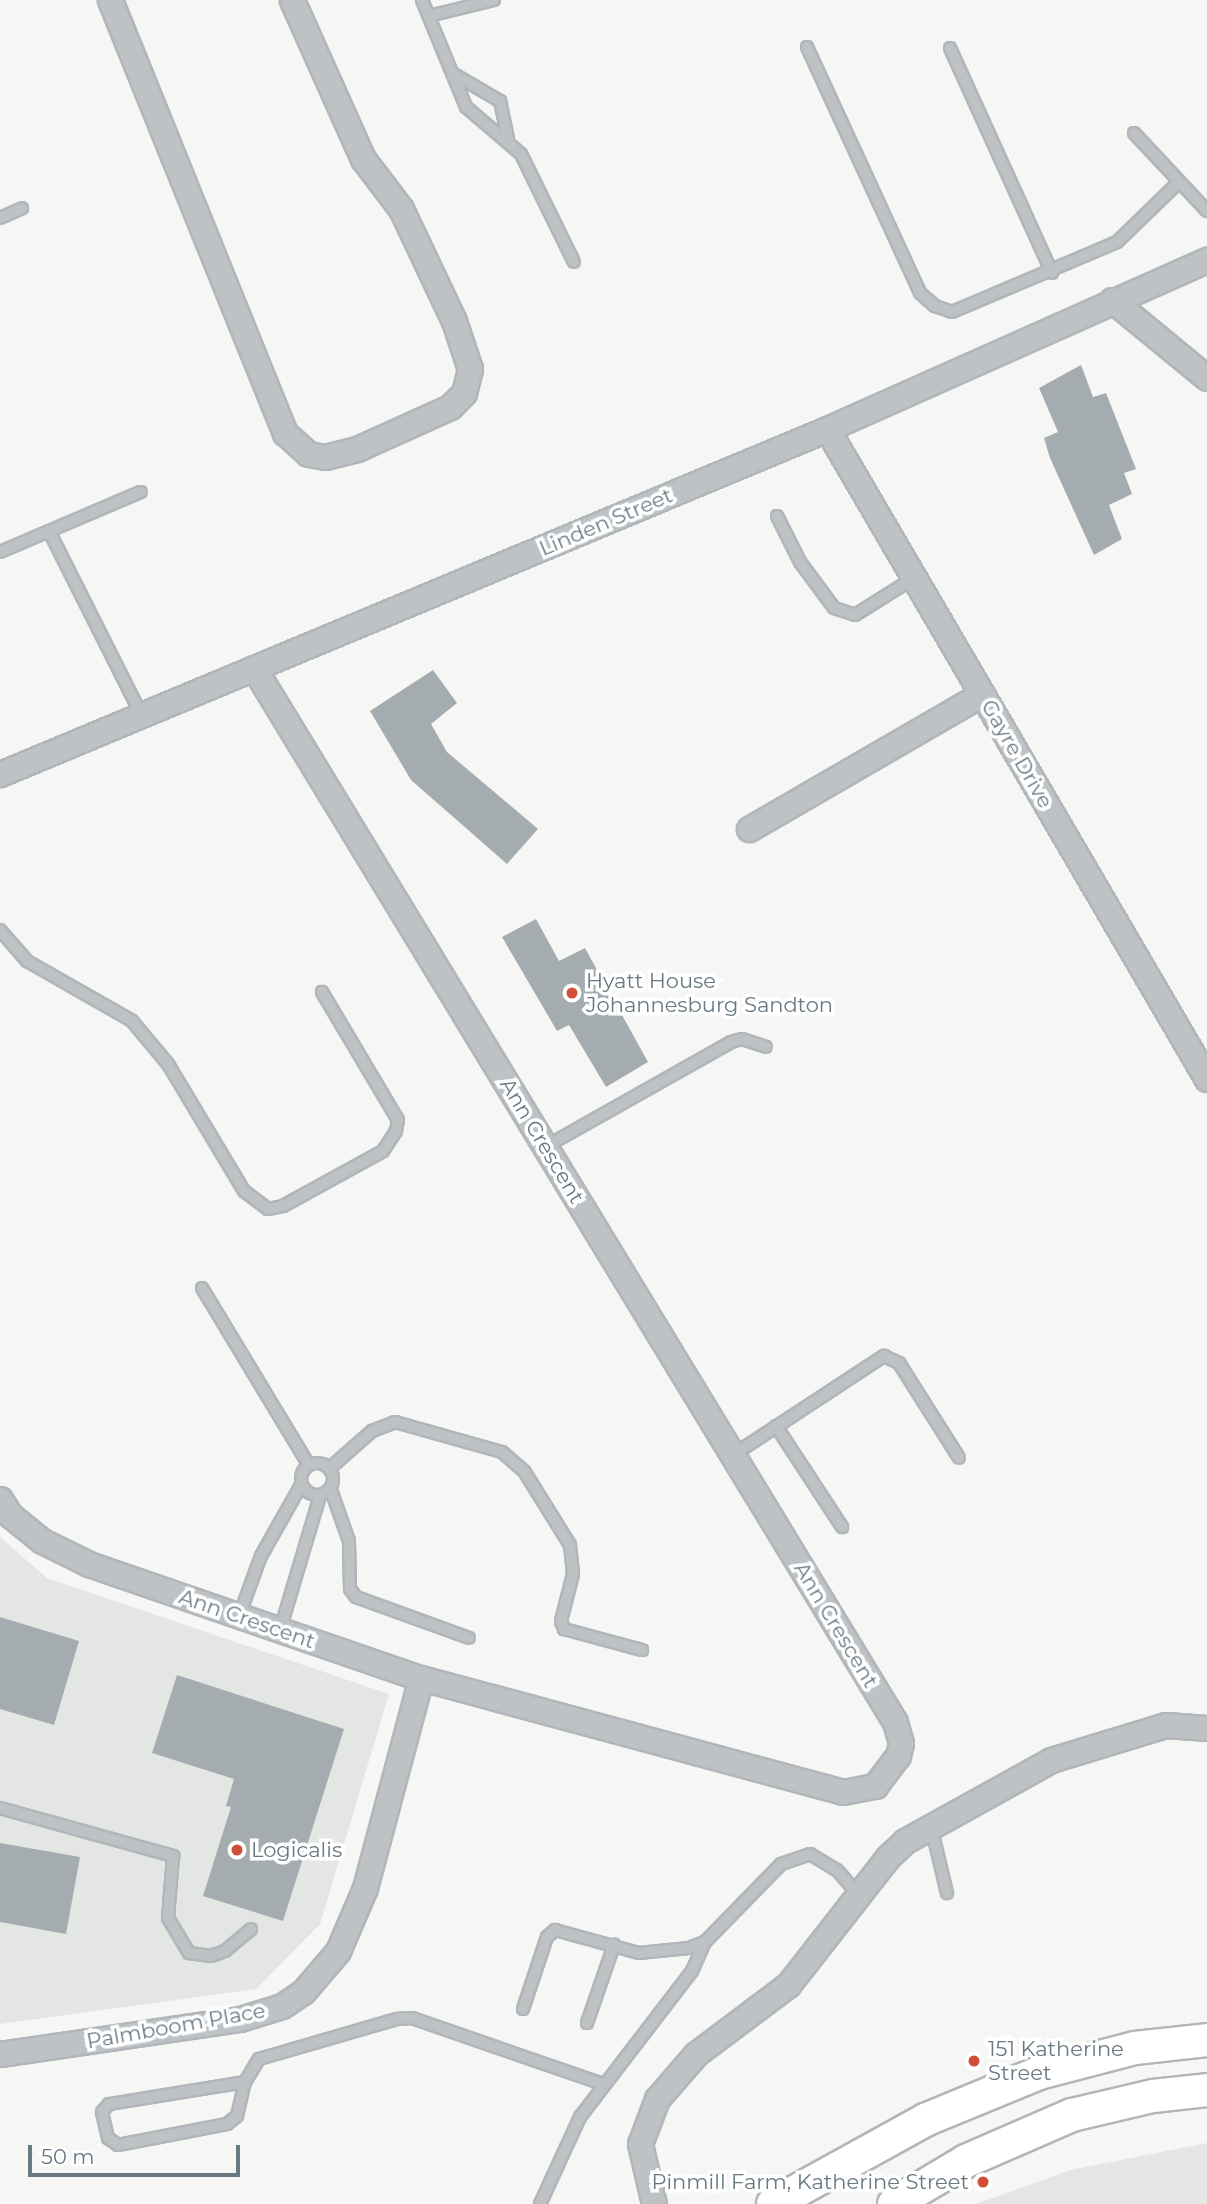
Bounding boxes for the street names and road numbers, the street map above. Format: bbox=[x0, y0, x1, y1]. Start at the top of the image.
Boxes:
street label: Linden Street bbox=[536, 483, 676, 561]
street label: Gayre Drive bbox=[976, 695, 1058, 813]
street label: Ann Crescent bbox=[495, 1074, 589, 1208]
street label: Ann Crescent bbox=[789, 1558, 883, 1692]
street label: Ann Crescent bbox=[176, 1584, 318, 1654]
street label: Palmboom Place bbox=[85, 1998, 267, 2054]

